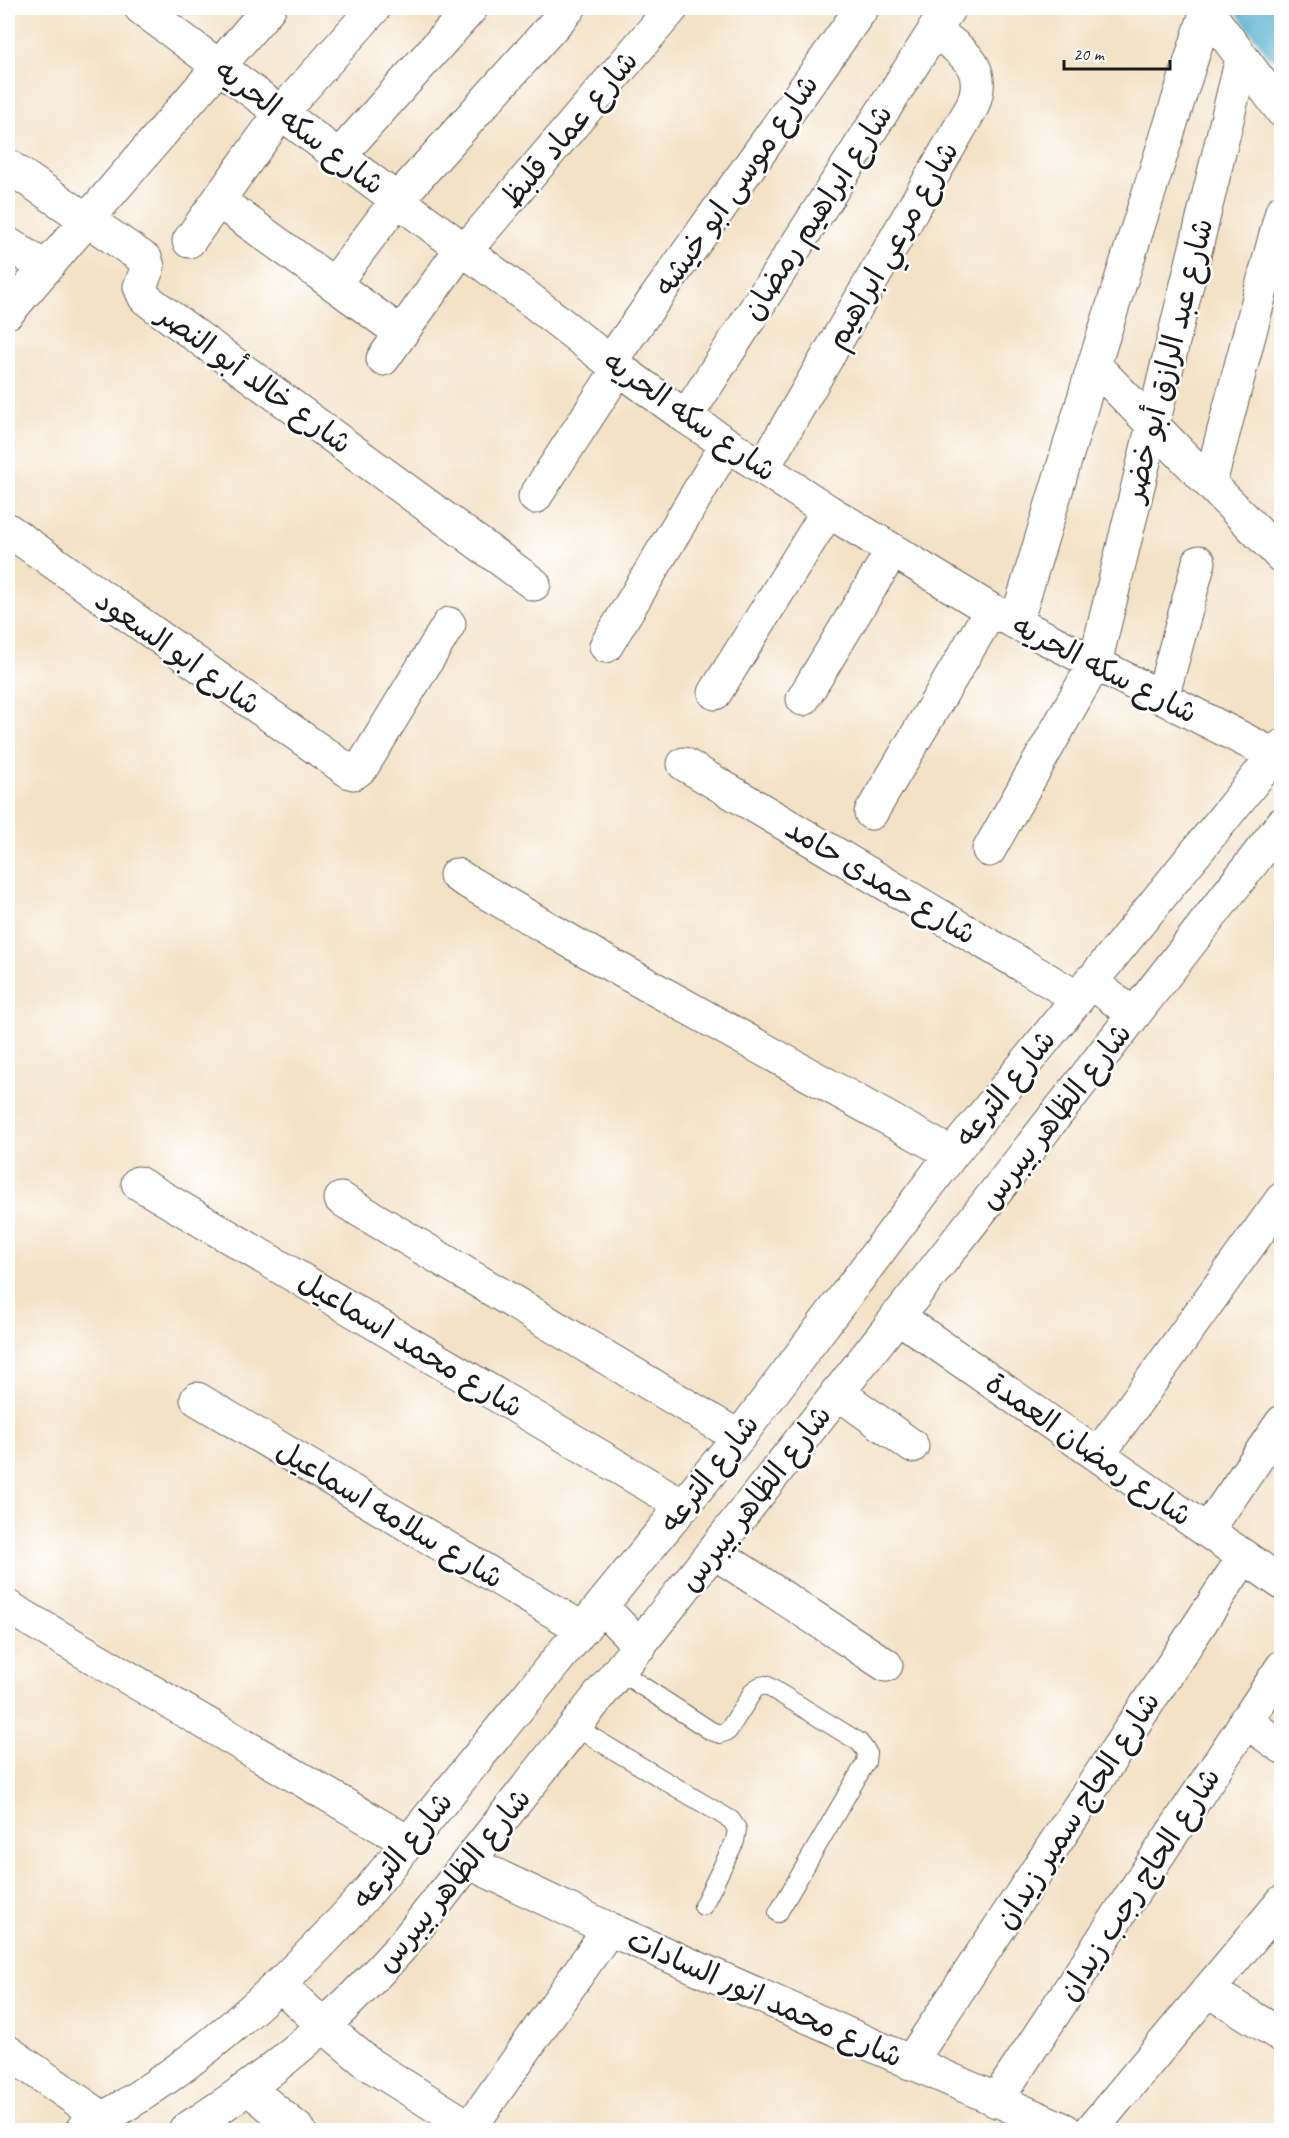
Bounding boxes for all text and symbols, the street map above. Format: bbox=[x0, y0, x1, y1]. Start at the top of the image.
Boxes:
scale bar bbox=[1064, 33, 1170, 71]
street label: شارع عماد قلبظ bbox=[492, 42, 648, 217]
text: 20 m bbox=[1073, 43, 1106, 65]
street label: شارع سكه الحريه bbox=[206, 51, 392, 205]
street label: شارع موسى ابو خيشه bbox=[645, 67, 828, 304]
street label: شارع ابراهيم رمضان bbox=[733, 97, 903, 329]
street label: شارع مرعي ابراهيم bbox=[817, 134, 973, 359]
street label: شارع عبد الرازق أبو خضر bbox=[1114, 214, 1224, 509]
street label: شارع خالد أبو النصر bbox=[147, 294, 360, 464]
street label: شارع سكه الحريه bbox=[595, 342, 784, 491]
street label: شارع ابو السعود bbox=[87, 581, 268, 725]
street label: شارع سكه الحريه bbox=[1005, 606, 1204, 734]
street label: شارع حمدى حامد bbox=[778, 809, 983, 955]
street label: شارع الظاهر بيبرس bbox=[970, 1015, 1141, 1218]
street label: شارع الترعه bbox=[946, 1022, 1065, 1156]
street label: شارع محمد اسماعيل bbox=[291, 1262, 530, 1428]
street label: شارع رمضان العمدة bbox=[977, 1364, 1200, 1536]
street label: شارع الظاهر بيبرس bbox=[670, 1397, 841, 1600]
street label: شارع الترعه bbox=[651, 1406, 769, 1541]
street label: شارع سلامه اسماعيل bbox=[268, 1431, 511, 1599]
street label: شارع الحاج سمير زيدان bbox=[986, 1684, 1170, 1937]
street label: شارع الحاج رجب زيدان bbox=[1049, 1760, 1230, 2009]
street label: شارع الظاهر بيبرس bbox=[367, 1780, 541, 1981]
street label: شارع الترعه bbox=[343, 1784, 462, 1918]
street label: شارع محمد انور السادات bbox=[620, 1920, 909, 2078]

